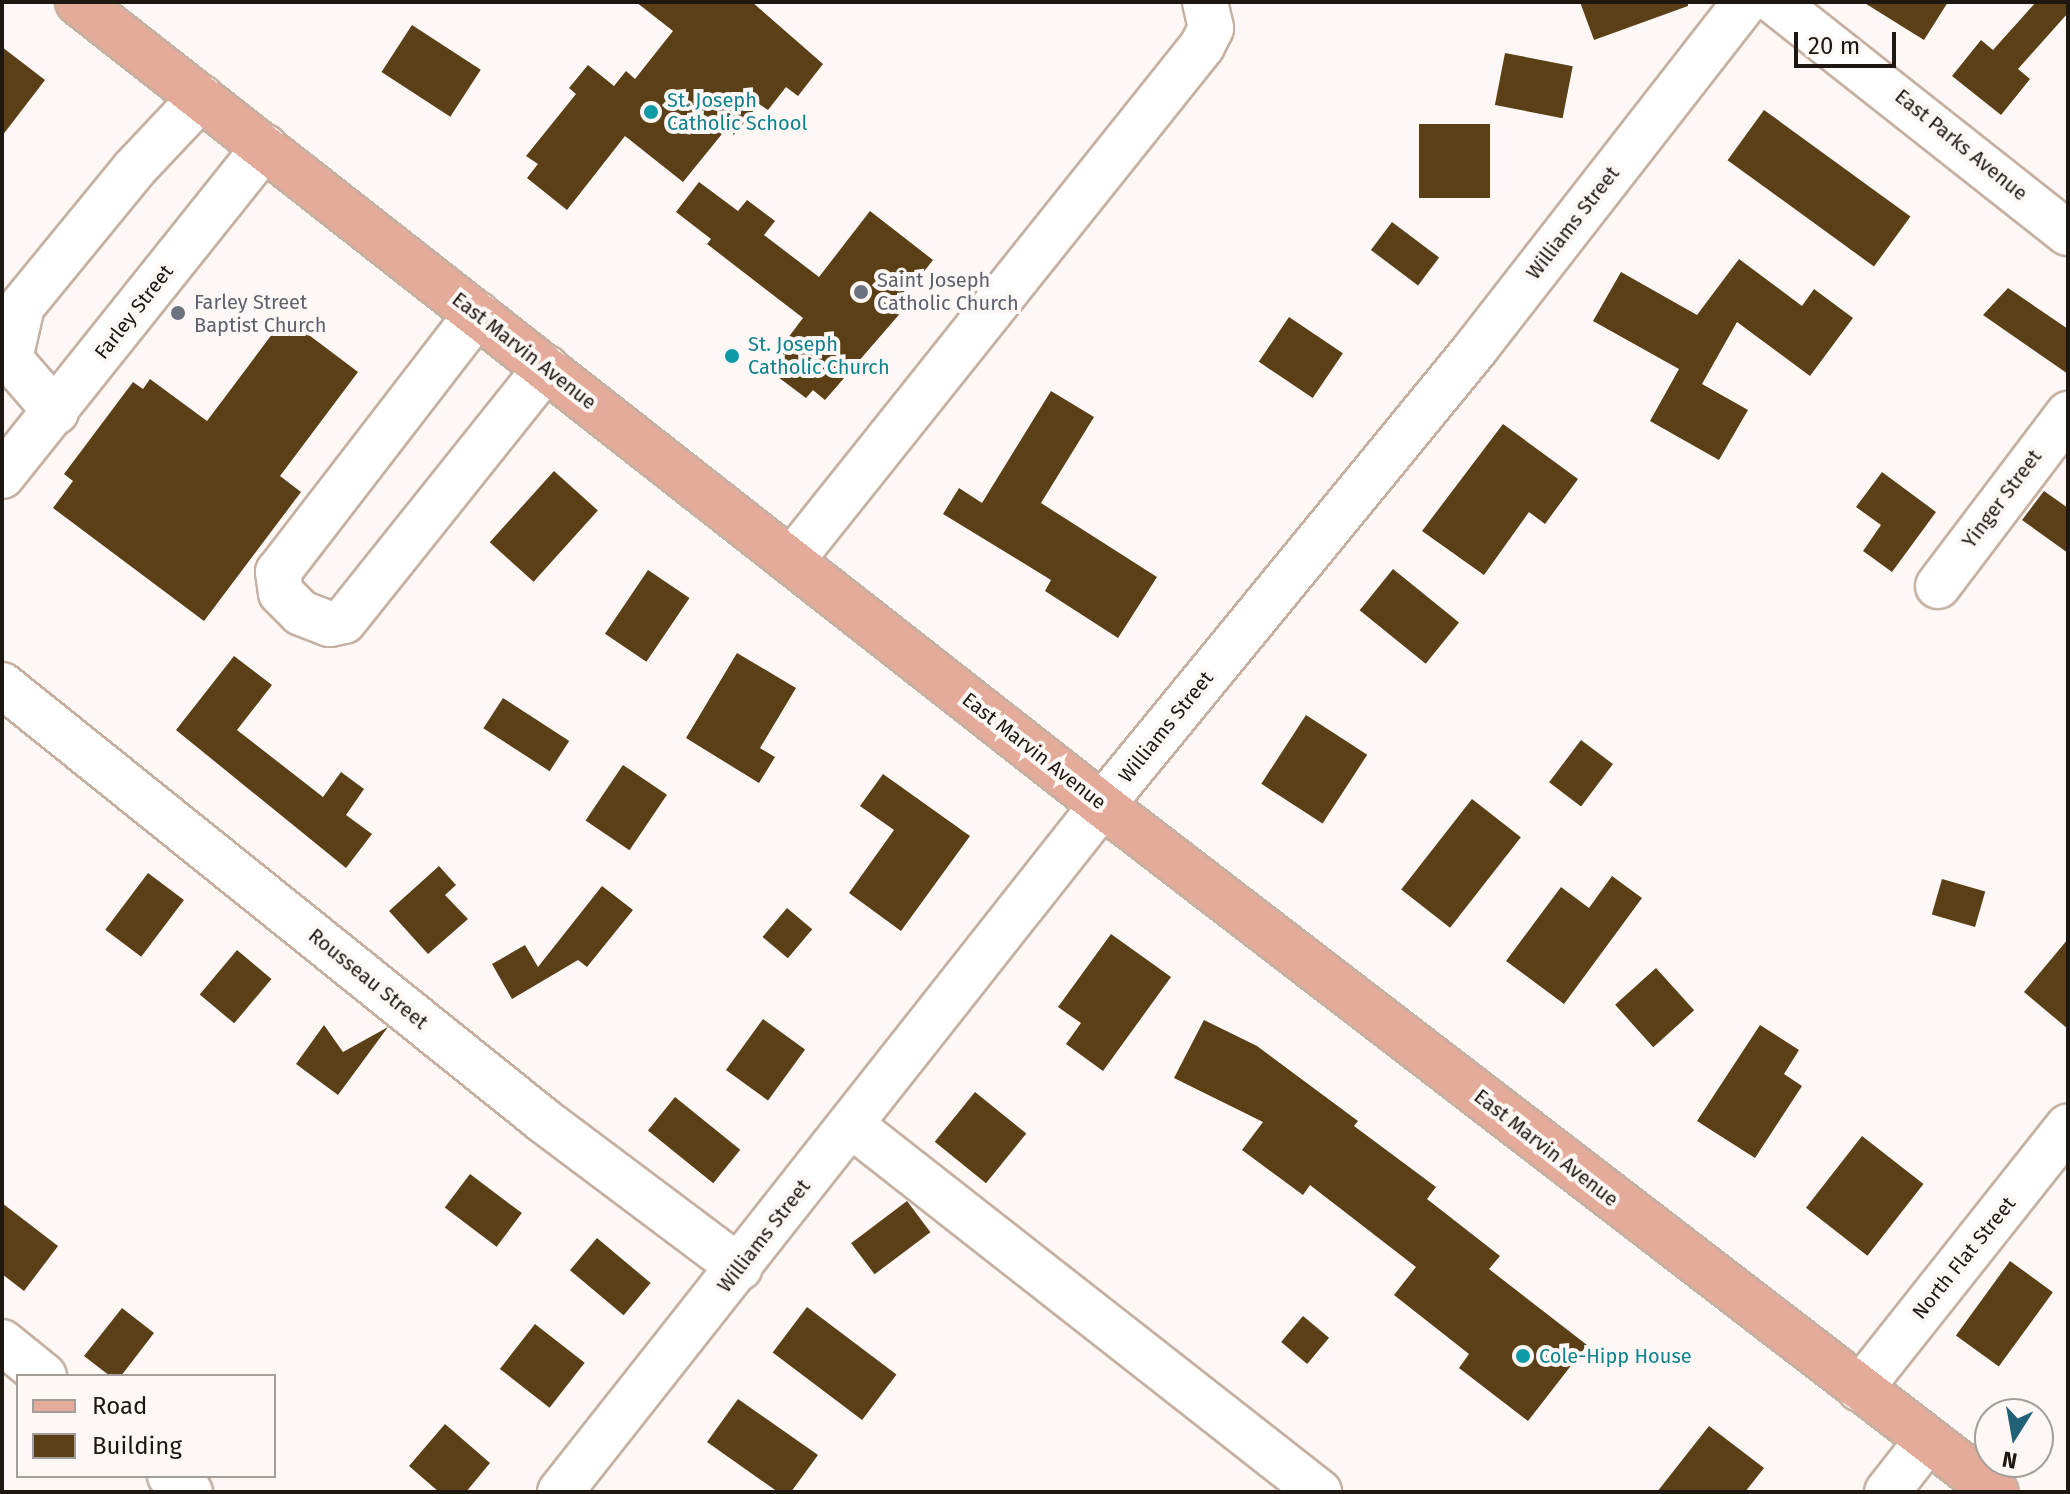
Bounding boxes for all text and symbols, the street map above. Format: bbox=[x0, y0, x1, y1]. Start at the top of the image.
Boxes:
scale bar bbox=[1798, 16, 1900, 66]
text: 20 m bbox=[1808, 32, 1860, 60]
street label: East Parks Avenue bbox=[1890, 84, 2032, 206]
place label: St. Joseph Catholic School bbox=[667, 88, 807, 135]
marker: St. Joseph Catholic School bbox=[642, 103, 660, 121]
street label: Williams Street bbox=[1522, 162, 1624, 284]
street label: Farley Street bbox=[90, 260, 178, 364]
place label: Saint Joseph Catholic Church bbox=[877, 268, 1019, 315]
marker: Saint Joseph Catholic Church bbox=[852, 283, 870, 301]
street label: East Marvin Avenue bbox=[447, 287, 601, 415]
place label: Farley Street Baptist Church bbox=[194, 290, 326, 337]
marker: Farley Street Baptist Church bbox=[169, 304, 187, 322]
place label: St. Joseph Catholic Church bbox=[748, 332, 890, 379]
marker: St. Joseph Catholic Church bbox=[723, 347, 741, 365]
street label: Yinger Street bbox=[1957, 445, 2047, 553]
street label: Williams Street bbox=[1114, 666, 1218, 788]
street label: East Marvin Avenue bbox=[957, 687, 1111, 815]
street label: Rousseau Street bbox=[304, 924, 432, 1034]
street label: East Marvin Avenue bbox=[1469, 1084, 1623, 1212]
street label: Williams Street bbox=[713, 1175, 815, 1297]
street label: North Flat Street bbox=[1907, 1192, 2021, 1324]
place label: Cole-Hipp House bbox=[1539, 1344, 1692, 1368]
marker: Cole-Hipp House bbox=[1514, 1347, 1532, 1365]
legend bbox=[16, 1374, 276, 1478]
text: Road bbox=[92, 1392, 147, 1420]
north arrow bbox=[1974, 1398, 2054, 1478]
text: Building bbox=[92, 1432, 182, 1460]
text: N bbox=[2000, 1445, 2019, 1475]

